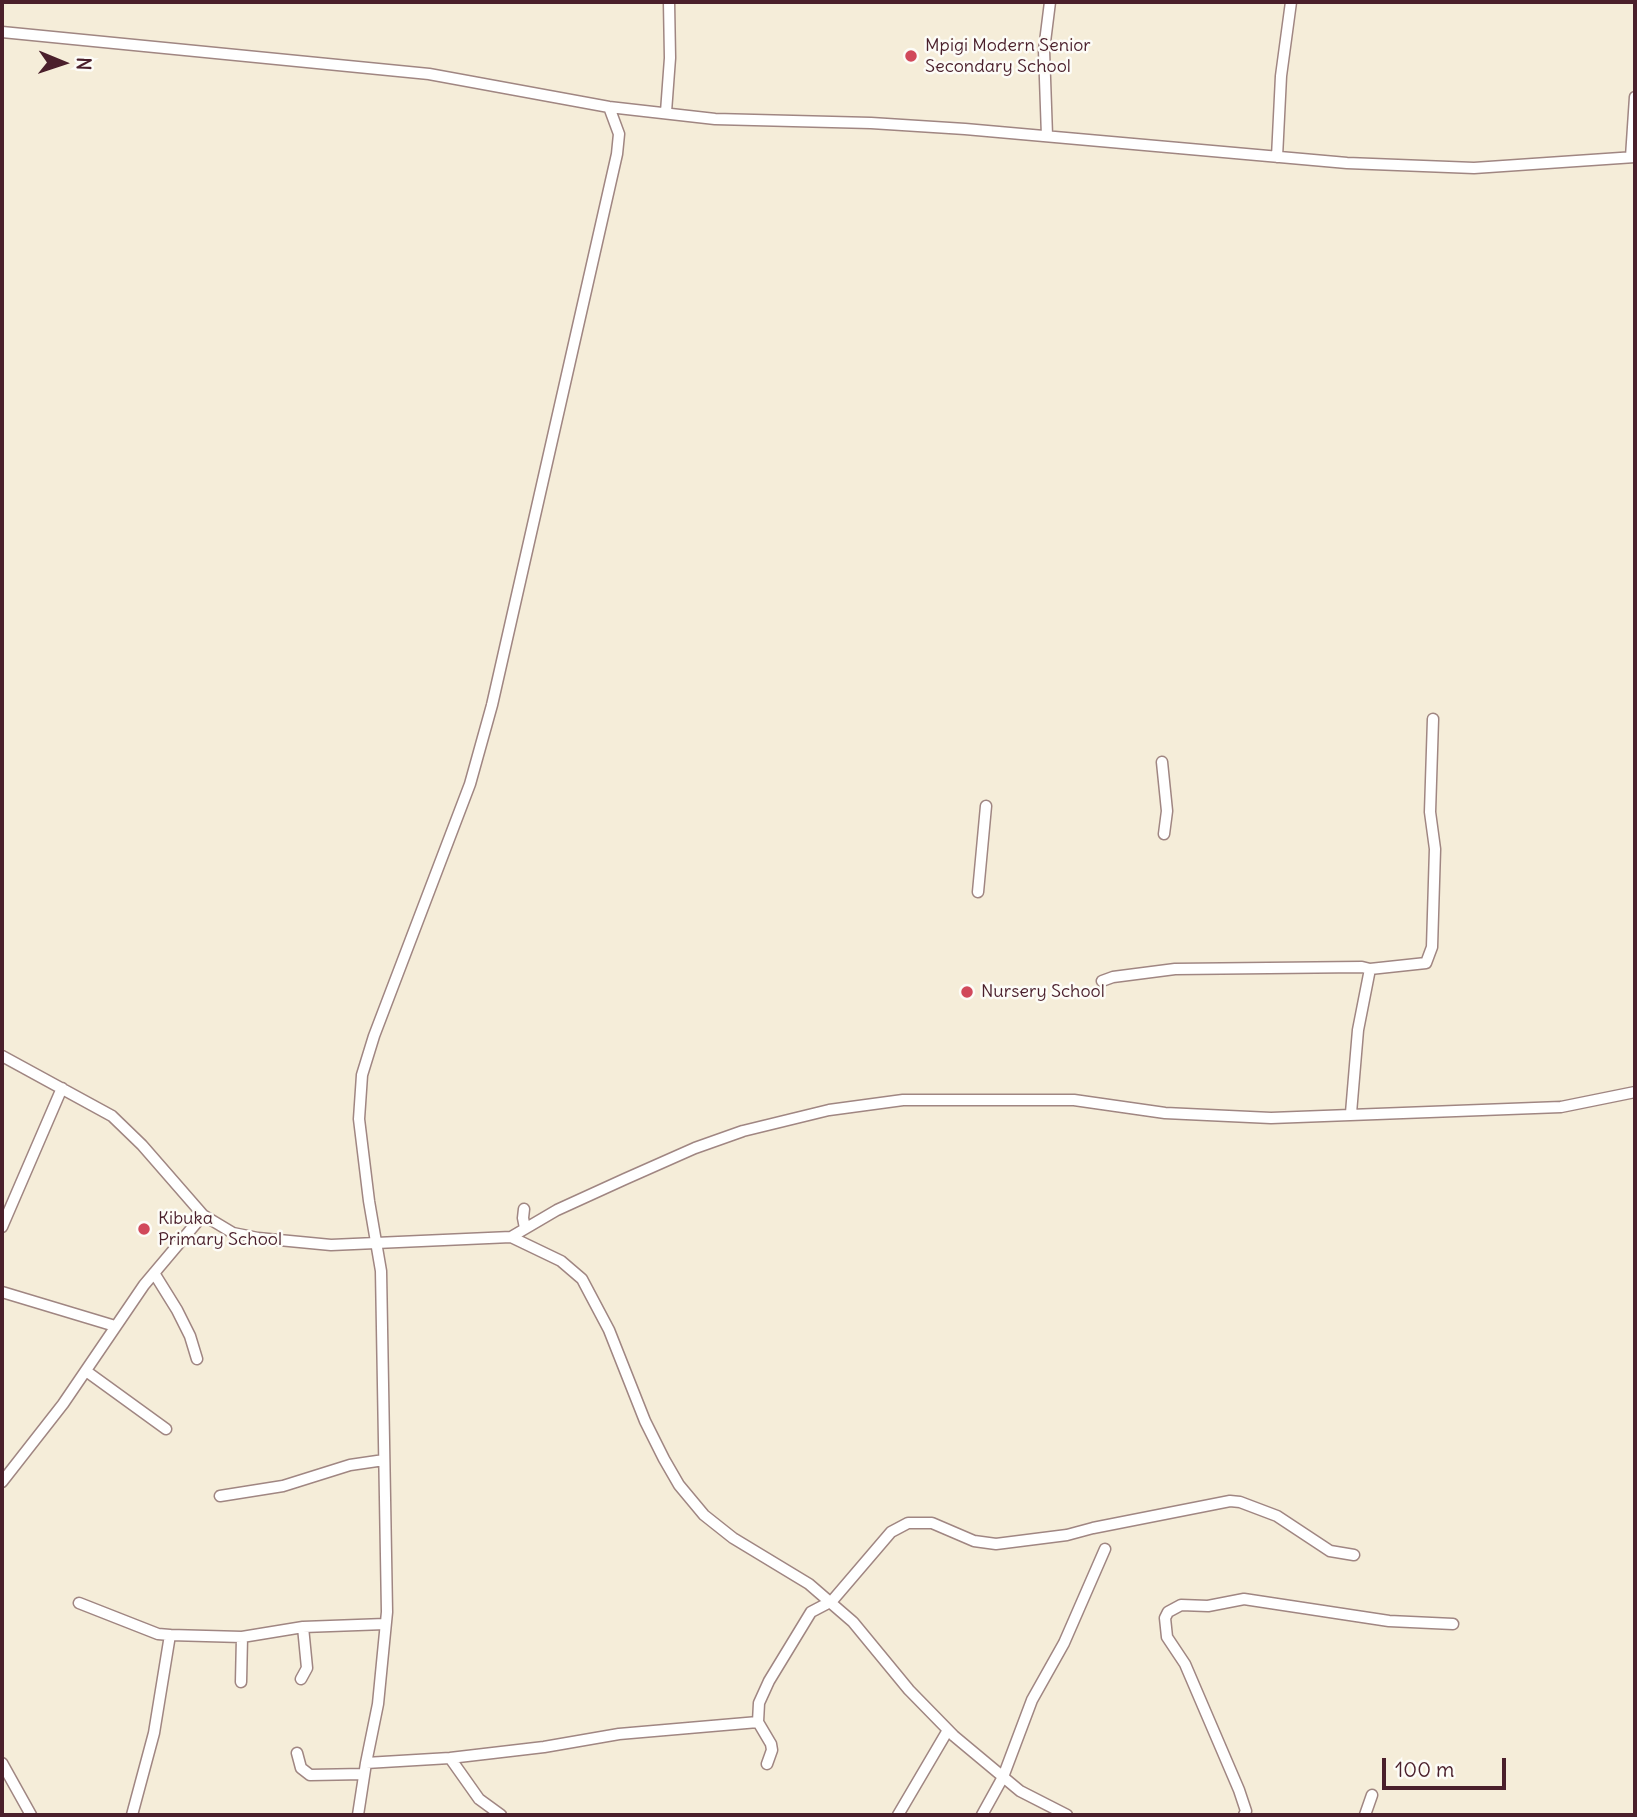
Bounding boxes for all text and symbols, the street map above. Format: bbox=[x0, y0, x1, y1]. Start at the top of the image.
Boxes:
north arrow bbox=[28, 28, 98, 98]
place label: Mpigi Modern Senior Secondary School bbox=[925, 35, 1091, 78]
marker: Mpigi Modern Senior Secondary School bbox=[903, 48, 919, 64]
text: N bbox=[72, 57, 96, 71]
place label: Nursery School bbox=[981, 981, 1105, 1003]
marker: Nursery School bbox=[959, 984, 975, 1000]
place label: Kibuka Primary School bbox=[158, 1208, 282, 1250]
marker: Kibuka Primary School bbox=[136, 1221, 152, 1237]
scale bar bbox=[1385, 1744, 1509, 1788]
text: 100 m bbox=[1395, 1756, 1454, 1783]

